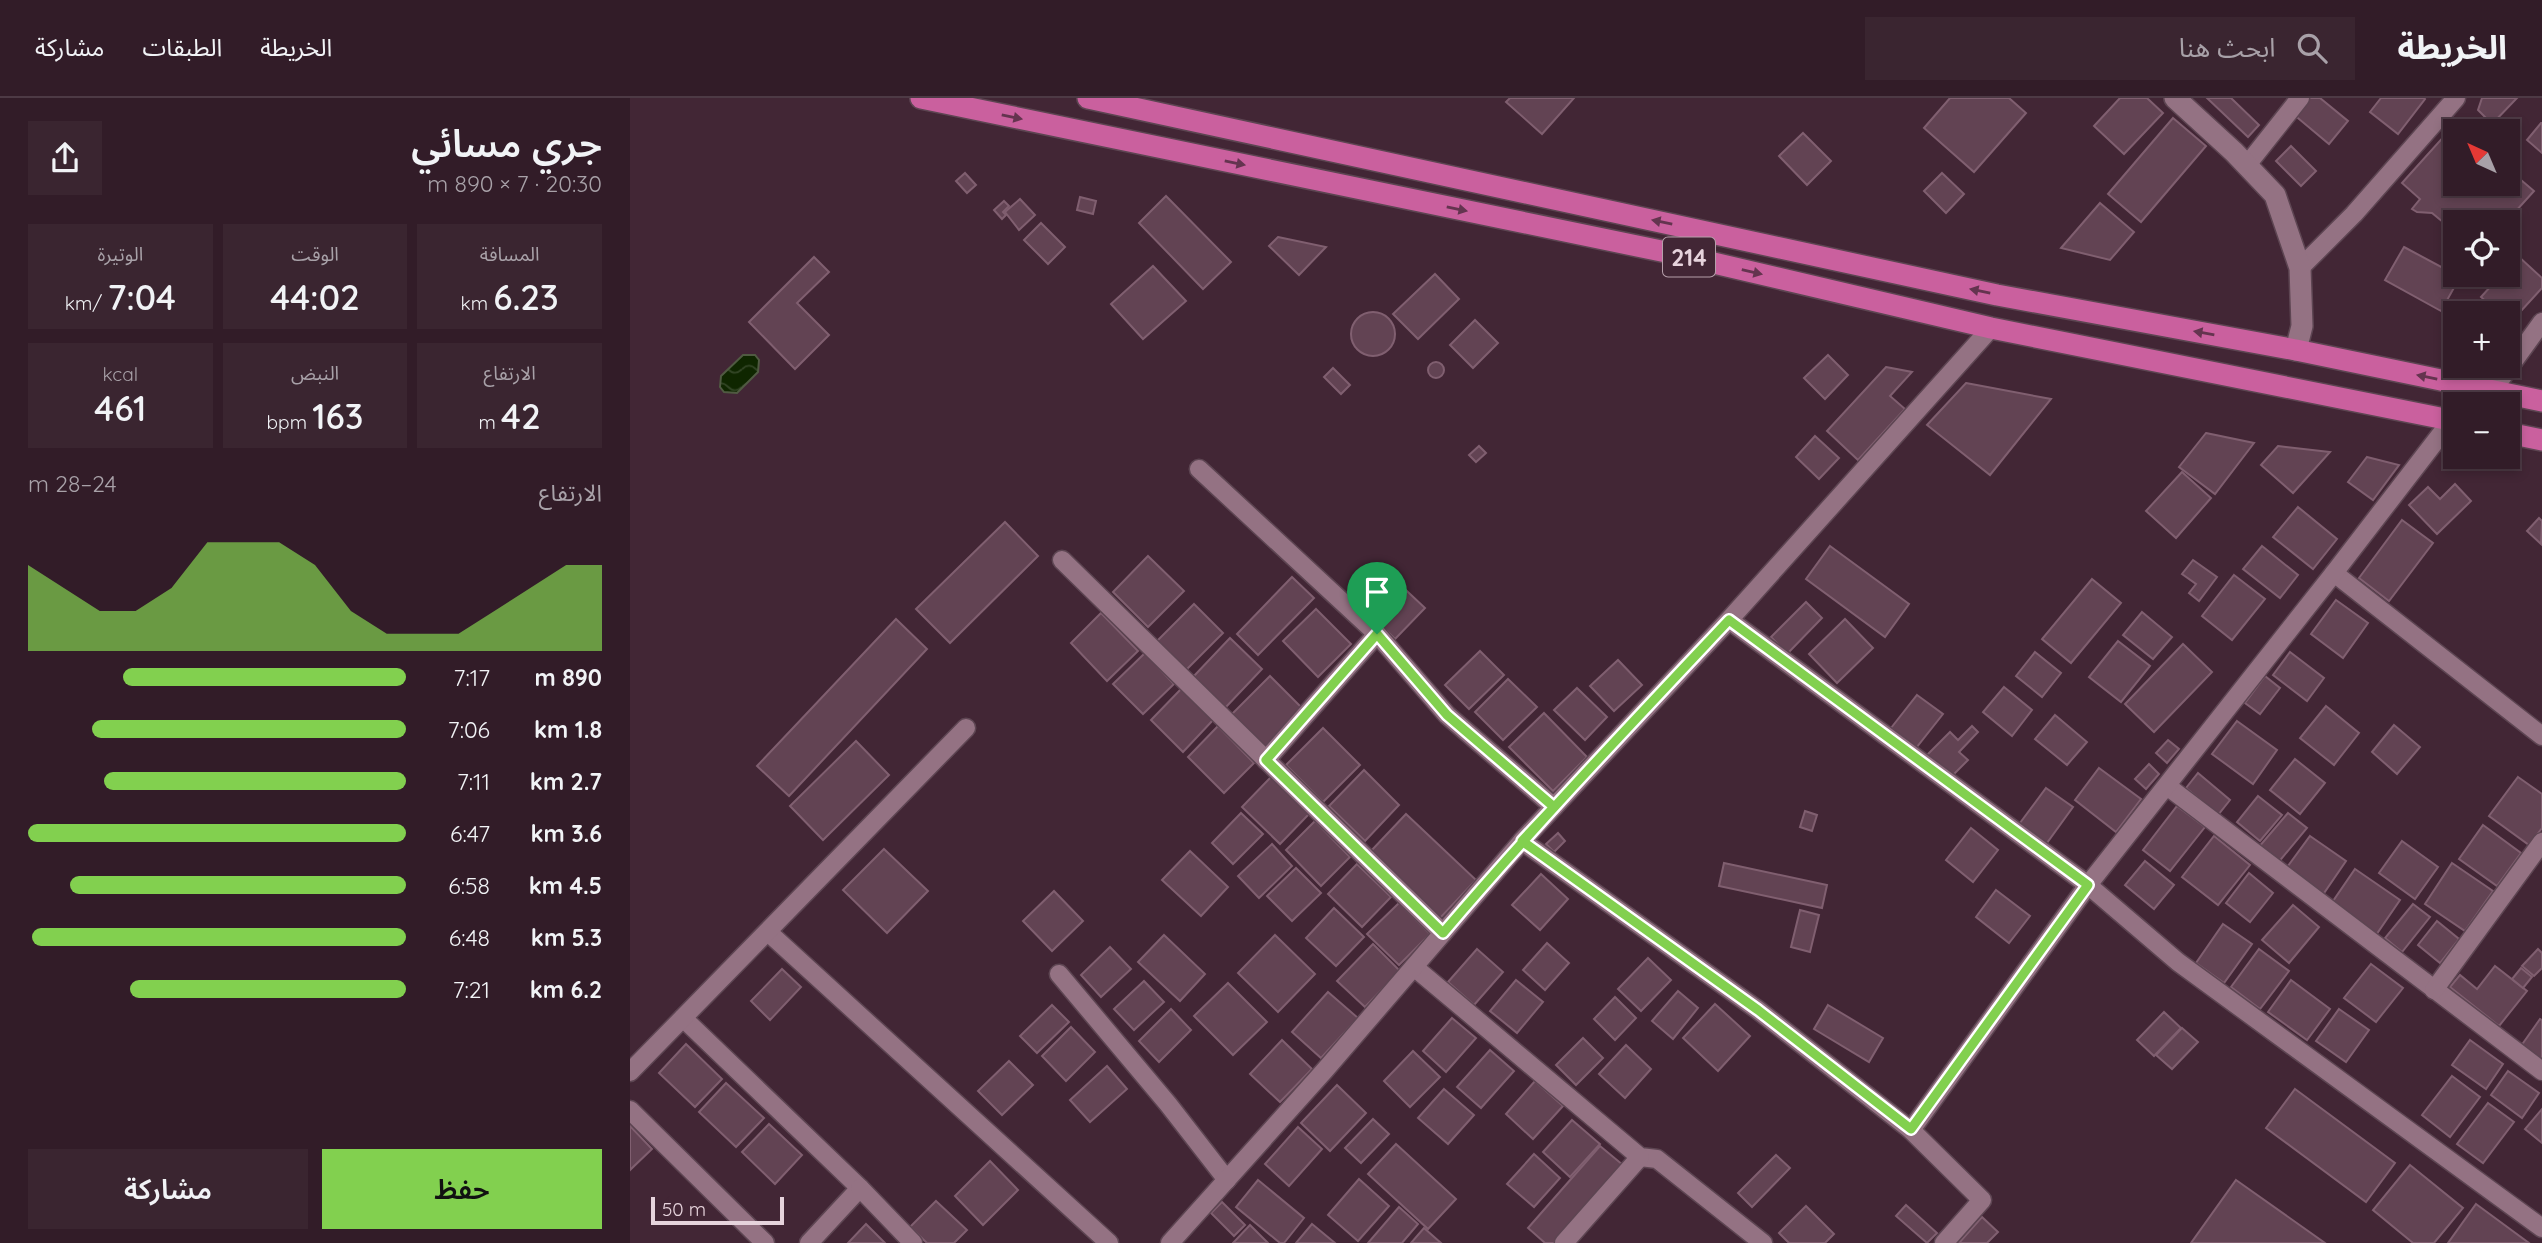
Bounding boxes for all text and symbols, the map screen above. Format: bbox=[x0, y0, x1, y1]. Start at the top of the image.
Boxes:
search box bbox=[1865, 17, 2355, 80]
text: الخريطة bbox=[2397, 26, 2507, 67]
icon: search bbox=[2293, 29, 2331, 67]
text: ابحث هنا bbox=[2179, 31, 2275, 64]
text: مشاركة bbox=[35, 32, 104, 62]
text: الطبقات bbox=[142, 32, 222, 62]
text: الخريطة bbox=[260, 32, 332, 62]
one-way arrow bbox=[1001, 111, 1023, 122]
text: جري مسائي bbox=[411, 119, 602, 167]
north arrow bbox=[2443, 119, 2520, 196]
map controls bbox=[2443, 119, 2520, 469]
button: share bbox=[28, 121, 102, 195]
one-way arrow bbox=[1224, 157, 1246, 168]
text: 20:30 · 7 × 890 m bbox=[427, 169, 602, 198]
one-way arrow bbox=[1446, 203, 1468, 214]
button: locate bbox=[2443, 210, 2520, 287]
one-way arrow bbox=[1651, 217, 1673, 228]
road number: 214 bbox=[1663, 238, 1715, 276]
text: الوتيرة bbox=[98, 242, 143, 266]
text: الوقت bbox=[291, 242, 339, 266]
text: المسافة bbox=[480, 242, 540, 266]
one-way arrow bbox=[1741, 266, 1763, 277]
text: 7:04 bbox=[107, 275, 176, 319]
text: 44:02 bbox=[270, 275, 360, 319]
text: 6.23 bbox=[493, 275, 559, 319]
one-way arrow bbox=[1969, 286, 1991, 297]
text: /km bbox=[65, 291, 107, 315]
text: km bbox=[461, 291, 493, 315]
button: + bbox=[2443, 301, 2520, 378]
one-way arrow bbox=[2193, 327, 2215, 338]
text: النبض bbox=[291, 361, 339, 385]
text: الارتفاع bbox=[484, 361, 536, 385]
text: kcal bbox=[103, 362, 138, 386]
one-way arrow bbox=[2416, 372, 2438, 383]
text: 461 bbox=[94, 386, 146, 430]
button: − bbox=[2443, 392, 2520, 469]
text: 163 bbox=[312, 394, 363, 438]
text: 42 bbox=[501, 394, 541, 438]
text: bpm bbox=[267, 410, 312, 434]
text: m bbox=[479, 410, 501, 434]
text: 24–28 m bbox=[28, 469, 117, 498]
text: الارتفاع bbox=[539, 478, 602, 507]
pin bbox=[1347, 562, 1407, 634]
icon: arrive bbox=[1358, 573, 1396, 611]
text: 7:17 bbox=[454, 663, 490, 692]
text: 890 m bbox=[535, 663, 602, 692]
text: 7:06 bbox=[448, 715, 490, 744]
text: 1.8 km bbox=[534, 715, 602, 744]
text: 7:11 bbox=[457, 767, 490, 796]
text: 2.7 km bbox=[530, 767, 602, 796]
text: 6:47 bbox=[450, 819, 490, 848]
text: 3.6 km bbox=[530, 819, 602, 848]
text: 6:58 bbox=[448, 871, 490, 900]
text: 4.5 km bbox=[529, 871, 602, 900]
text: 6:48 bbox=[449, 923, 490, 952]
text: 5.3 km bbox=[531, 923, 602, 952]
text: 7:21 bbox=[453, 975, 490, 1004]
text: 6.2 km bbox=[530, 975, 602, 1004]
button: مشاركة bbox=[28, 1149, 308, 1229]
button: حفظ bbox=[322, 1149, 602, 1229]
scale bar bbox=[651, 1194, 784, 1226]
text: 50 m bbox=[662, 1197, 706, 1221]

